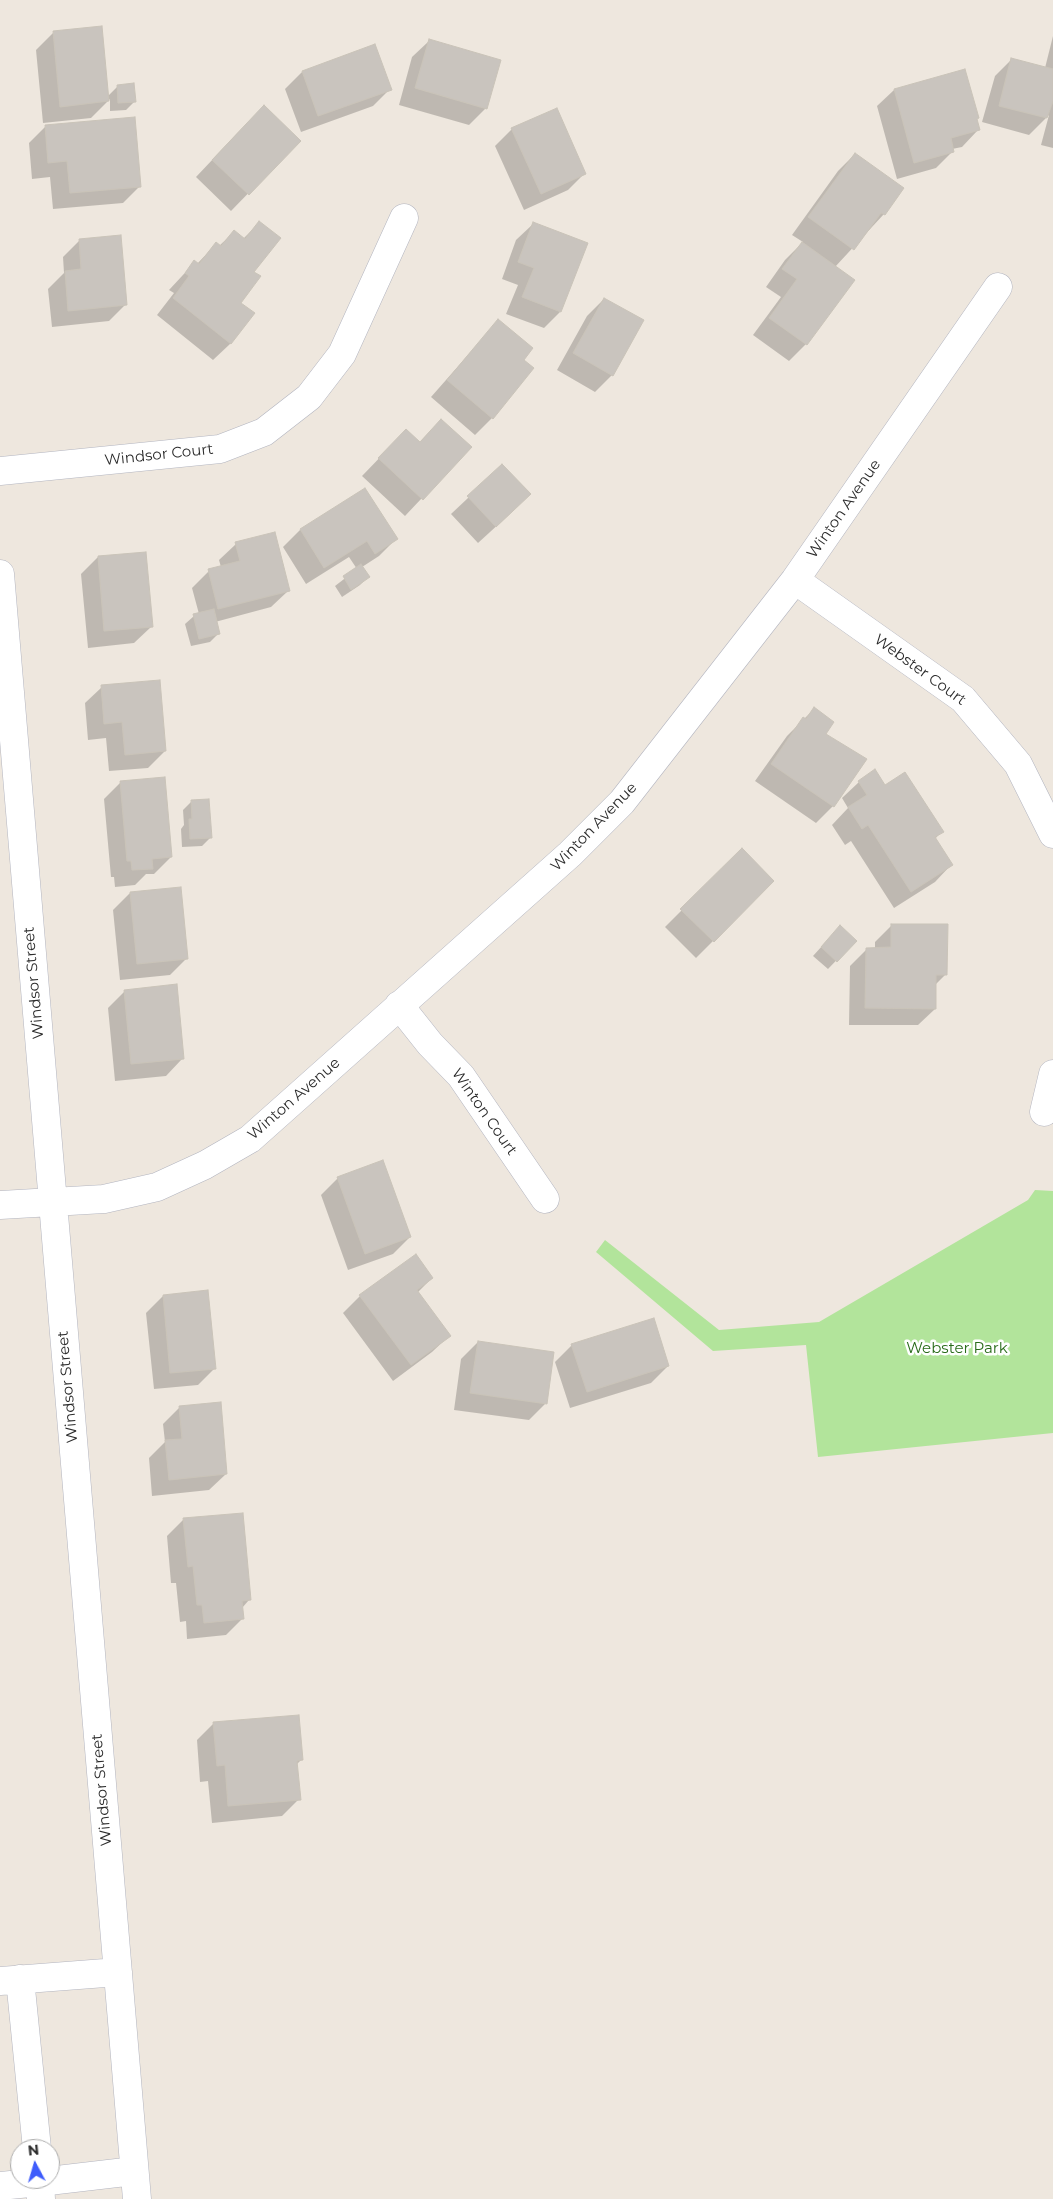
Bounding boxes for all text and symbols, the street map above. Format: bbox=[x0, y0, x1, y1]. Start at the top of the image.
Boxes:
street label: Windsor Court bbox=[104, 440, 214, 470]
street label: Winton Avenue bbox=[803, 456, 885, 562]
street label: Webster Court bbox=[870, 631, 970, 709]
street label: Winton Avenue bbox=[547, 779, 641, 875]
street label: Windsor Street bbox=[20, 926, 48, 1040]
street label: Winton Avenue bbox=[244, 1054, 344, 1144]
street label: Winton Court bbox=[447, 1065, 521, 1159]
street label: Windsor Street bbox=[54, 1330, 82, 1444]
park label: Webster Park bbox=[906, 1340, 1008, 1358]
street label: Windsor Street bbox=[88, 1733, 116, 1847]
north arrow bbox=[10, 2139, 60, 2189]
text: N bbox=[27, 2141, 40, 2160]

